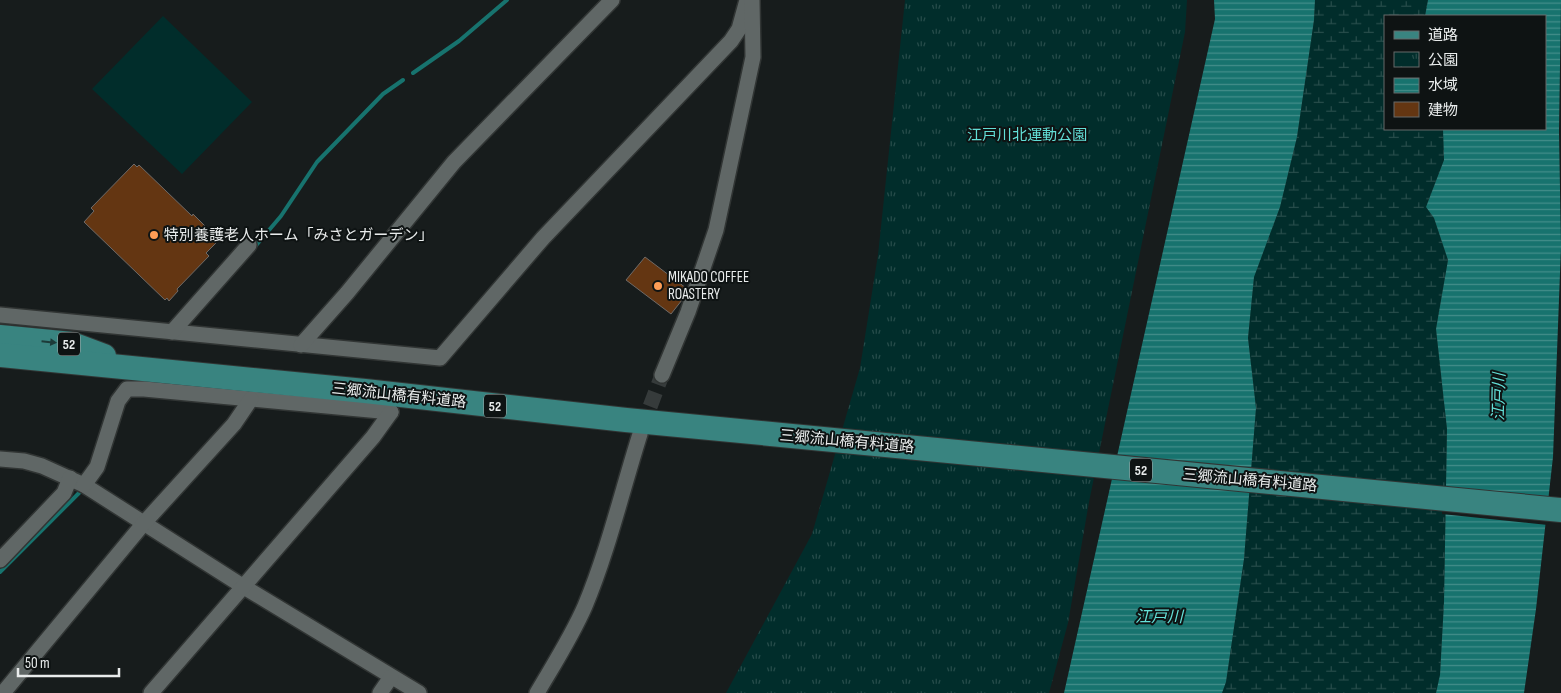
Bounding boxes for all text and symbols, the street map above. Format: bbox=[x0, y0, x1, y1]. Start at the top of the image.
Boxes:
legend bbox=[1384, 15, 1546, 130]
text: 道路 bbox=[1428, 26, 1458, 45]
text: 公園 bbox=[1428, 51, 1458, 70]
text: 水域 bbox=[1428, 76, 1458, 95]
text: 建物 bbox=[1428, 101, 1458, 120]
park label: 江戸川北運動公園 bbox=[967, 126, 1087, 145]
place label: 特別養護老人ホーム「みさとガーデン」 bbox=[164, 226, 434, 245]
marker: 特別養護老人ホーム「みさとガーデン」 bbox=[148, 229, 160, 241]
place label: MIKADO COFFEE ROASTERY bbox=[668, 268, 749, 304]
marker: MIKADO COFFEE ROASTERY bbox=[652, 280, 664, 292]
road number: 52 bbox=[58, 332, 80, 356]
one-way arrow bbox=[41, 338, 57, 346]
water label: 江戸川 bbox=[1490, 371, 1509, 421]
street label: 三郷流山橋有料道路 bbox=[331, 379, 467, 412]
road number: 52 bbox=[484, 394, 506, 418]
street label: 三郷流山橋有料道路 bbox=[779, 426, 915, 457]
road number: 52 bbox=[1130, 458, 1152, 482]
street label: 三郷流山橋有料道路 bbox=[1182, 465, 1318, 496]
water label: 江戸川 bbox=[1135, 608, 1185, 627]
scale bar bbox=[18, 646, 119, 678]
text: 50 m bbox=[25, 654, 50, 673]

